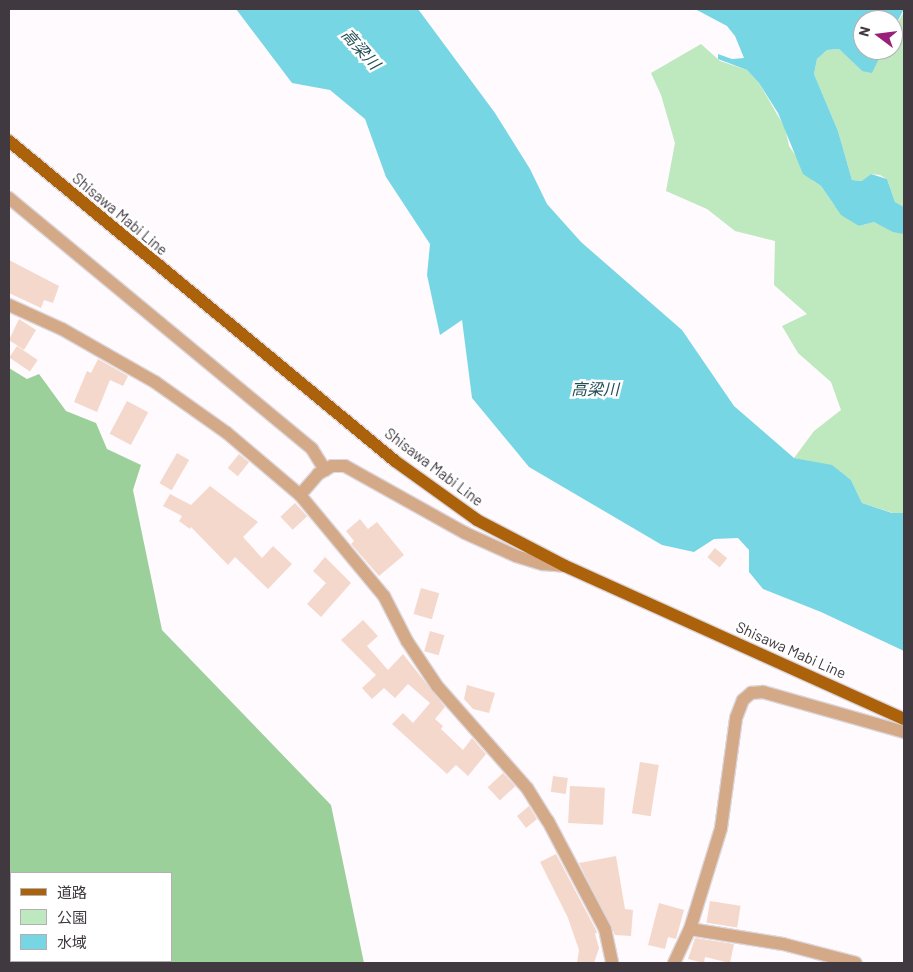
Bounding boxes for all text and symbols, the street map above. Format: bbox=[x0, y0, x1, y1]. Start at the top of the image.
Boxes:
north arrow bbox=[853, 10, 903, 60]
water label: 高梁川 bbox=[338, 25, 384, 73]
text: N bbox=[855, 25, 873, 38]
street label: Shisawa Mabi Line bbox=[69, 169, 171, 259]
water label: 高梁川 bbox=[571, 379, 619, 399]
street label: Shisawa Mabi Line bbox=[381, 424, 487, 510]
street label: Shisawa Mabi Line bbox=[733, 618, 849, 682]
legend bbox=[10, 872, 172, 962]
text: 道路 bbox=[57, 883, 87, 901]
text: 公園 bbox=[57, 908, 87, 926]
text: 水域 bbox=[57, 933, 87, 951]

